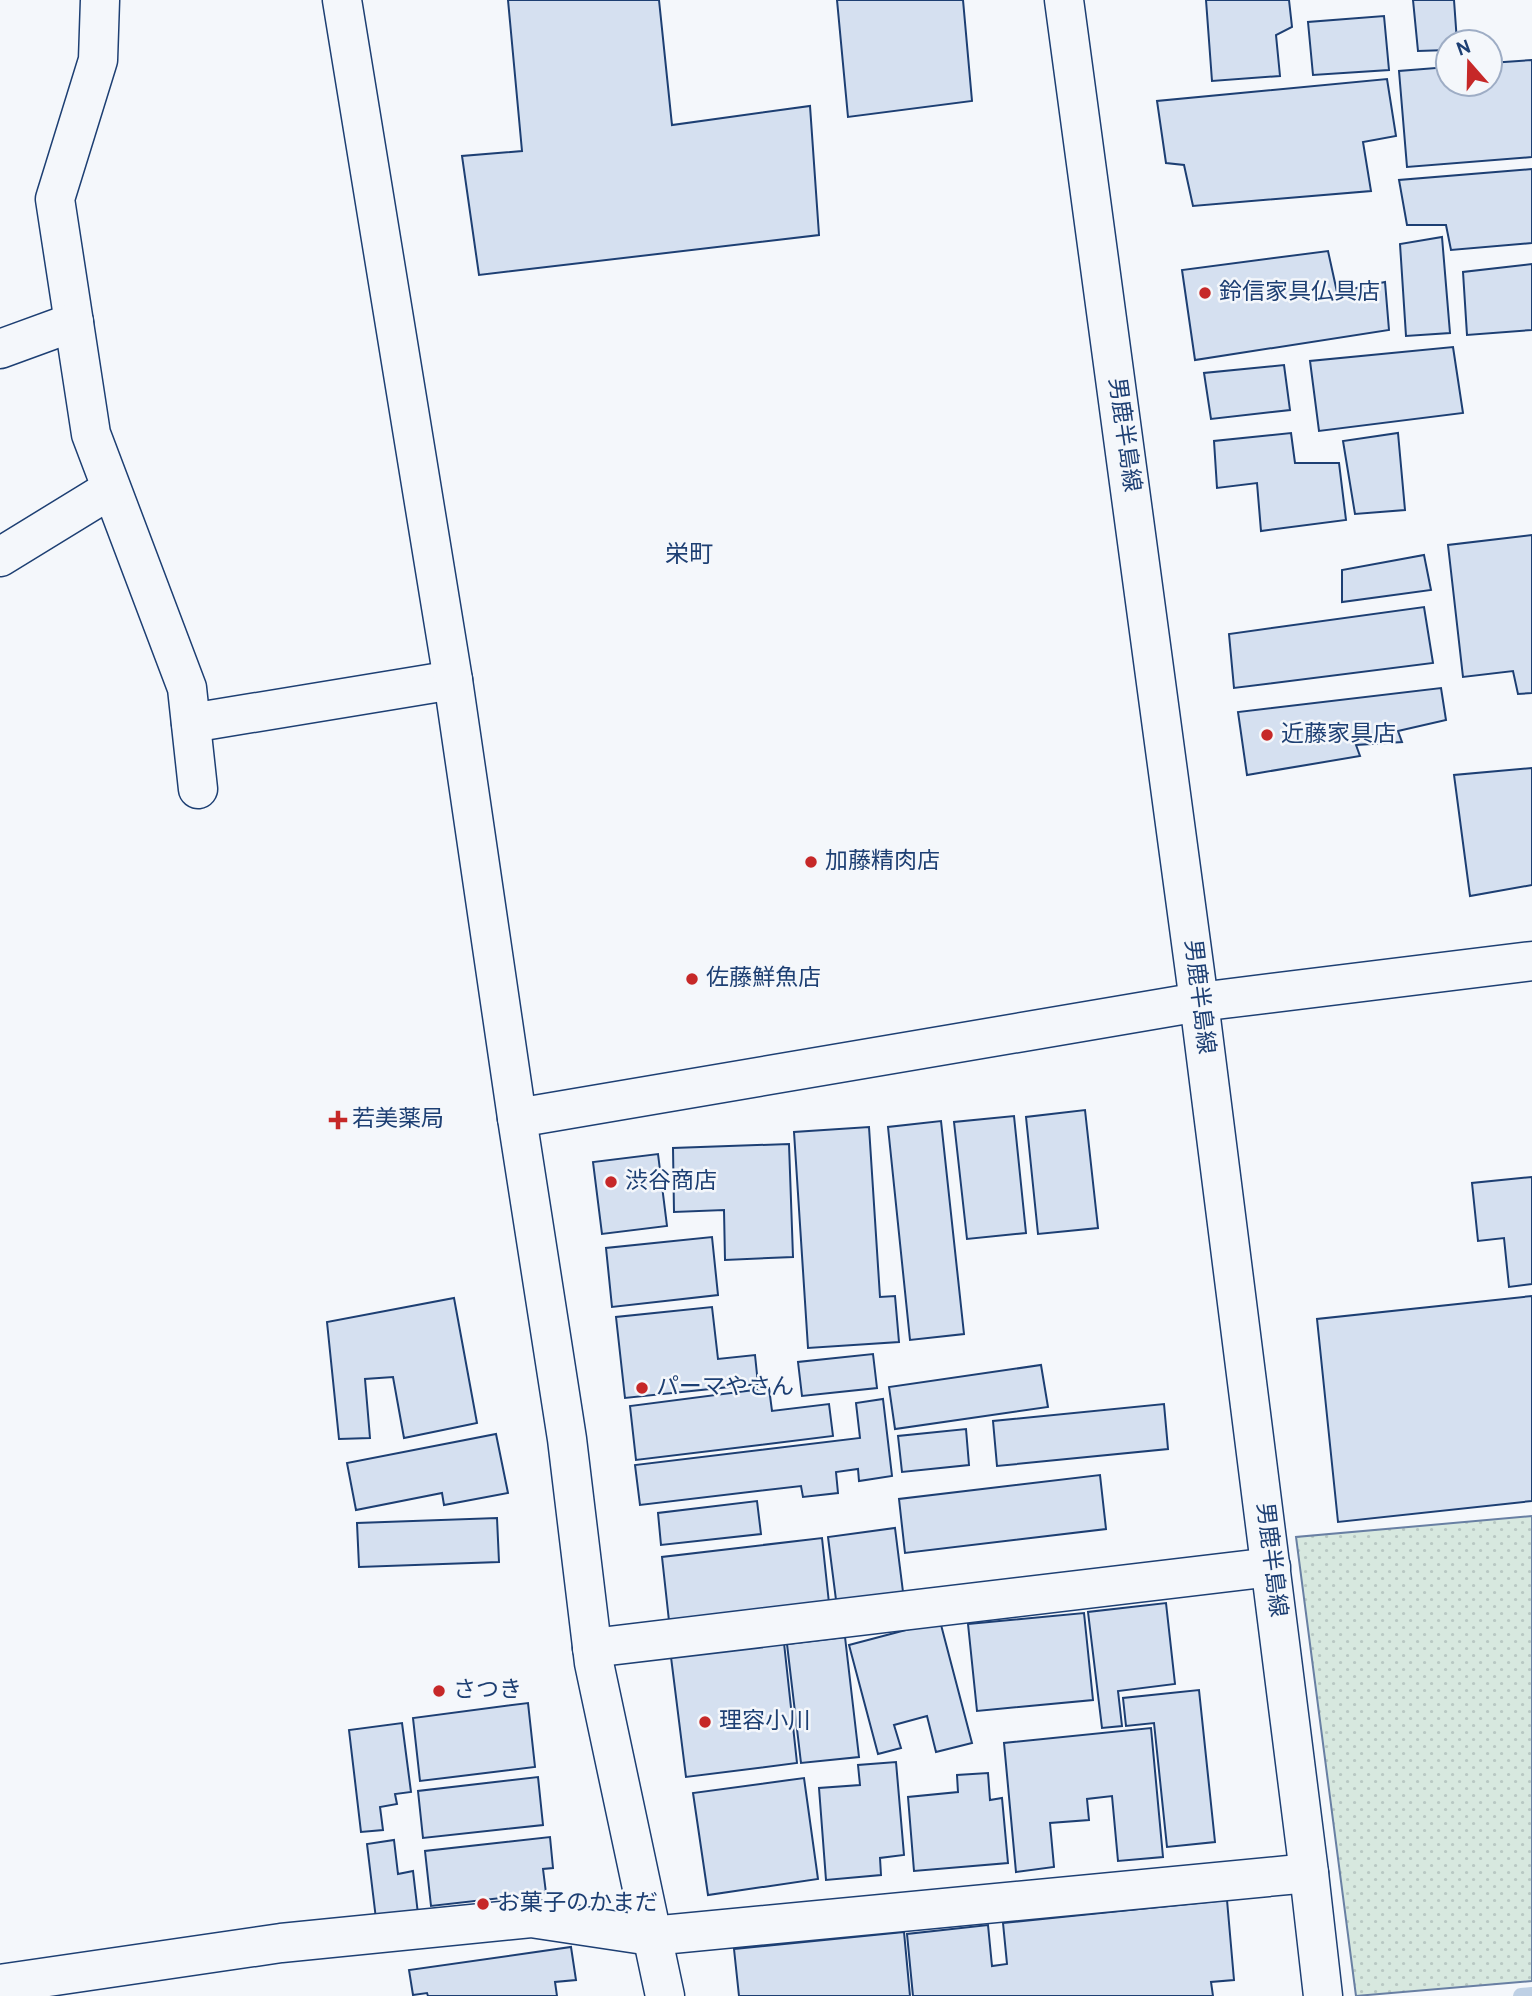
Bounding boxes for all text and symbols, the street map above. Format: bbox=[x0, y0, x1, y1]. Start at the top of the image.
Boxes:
north arrow bbox=[1434, 28, 1504, 98]
text: N bbox=[1453, 35, 1474, 63]
place label: 鈴信家具仏具店 bbox=[1219, 279, 1380, 308]
marker: 鈴信家具仏具店 bbox=[1197, 285, 1213, 301]
street label: 男鹿半島線 bbox=[1101, 376, 1145, 494]
district label: 栄町 bbox=[665, 541, 713, 571]
place label: 近藤家具店 bbox=[1281, 721, 1396, 750]
marker: 近藤家具店 bbox=[1259, 727, 1275, 743]
place label: 加藤精肉店 bbox=[825, 848, 940, 877]
marker: 加藤精肉店 bbox=[803, 854, 819, 870]
street label: 男鹿半島線 bbox=[1177, 938, 1219, 1056]
place label: 佐藤鮮魚店 bbox=[706, 965, 821, 994]
marker: 佐藤鮮魚店 bbox=[684, 971, 700, 987]
place label: 若美薬局 bbox=[352, 1106, 444, 1135]
marker: 若美薬局 bbox=[330, 1112, 346, 1128]
place label: 渋谷商店 bbox=[625, 1168, 717, 1197]
marker: 渋谷商店 bbox=[603, 1174, 619, 1190]
place label: パーマやさん bbox=[656, 1374, 794, 1403]
marker: パーマやさん bbox=[634, 1380, 650, 1396]
street label: 男鹿半島線 bbox=[1249, 1501, 1291, 1619]
place label: さつき bbox=[453, 1677, 522, 1706]
marker: さつき bbox=[431, 1683, 447, 1699]
place label: 理容小川 bbox=[719, 1708, 811, 1737]
marker: 理容小川 bbox=[697, 1714, 713, 1730]
place label: お菓子のかまだ bbox=[497, 1890, 658, 1919]
marker: お菓子のかまだ bbox=[475, 1896, 491, 1912]

